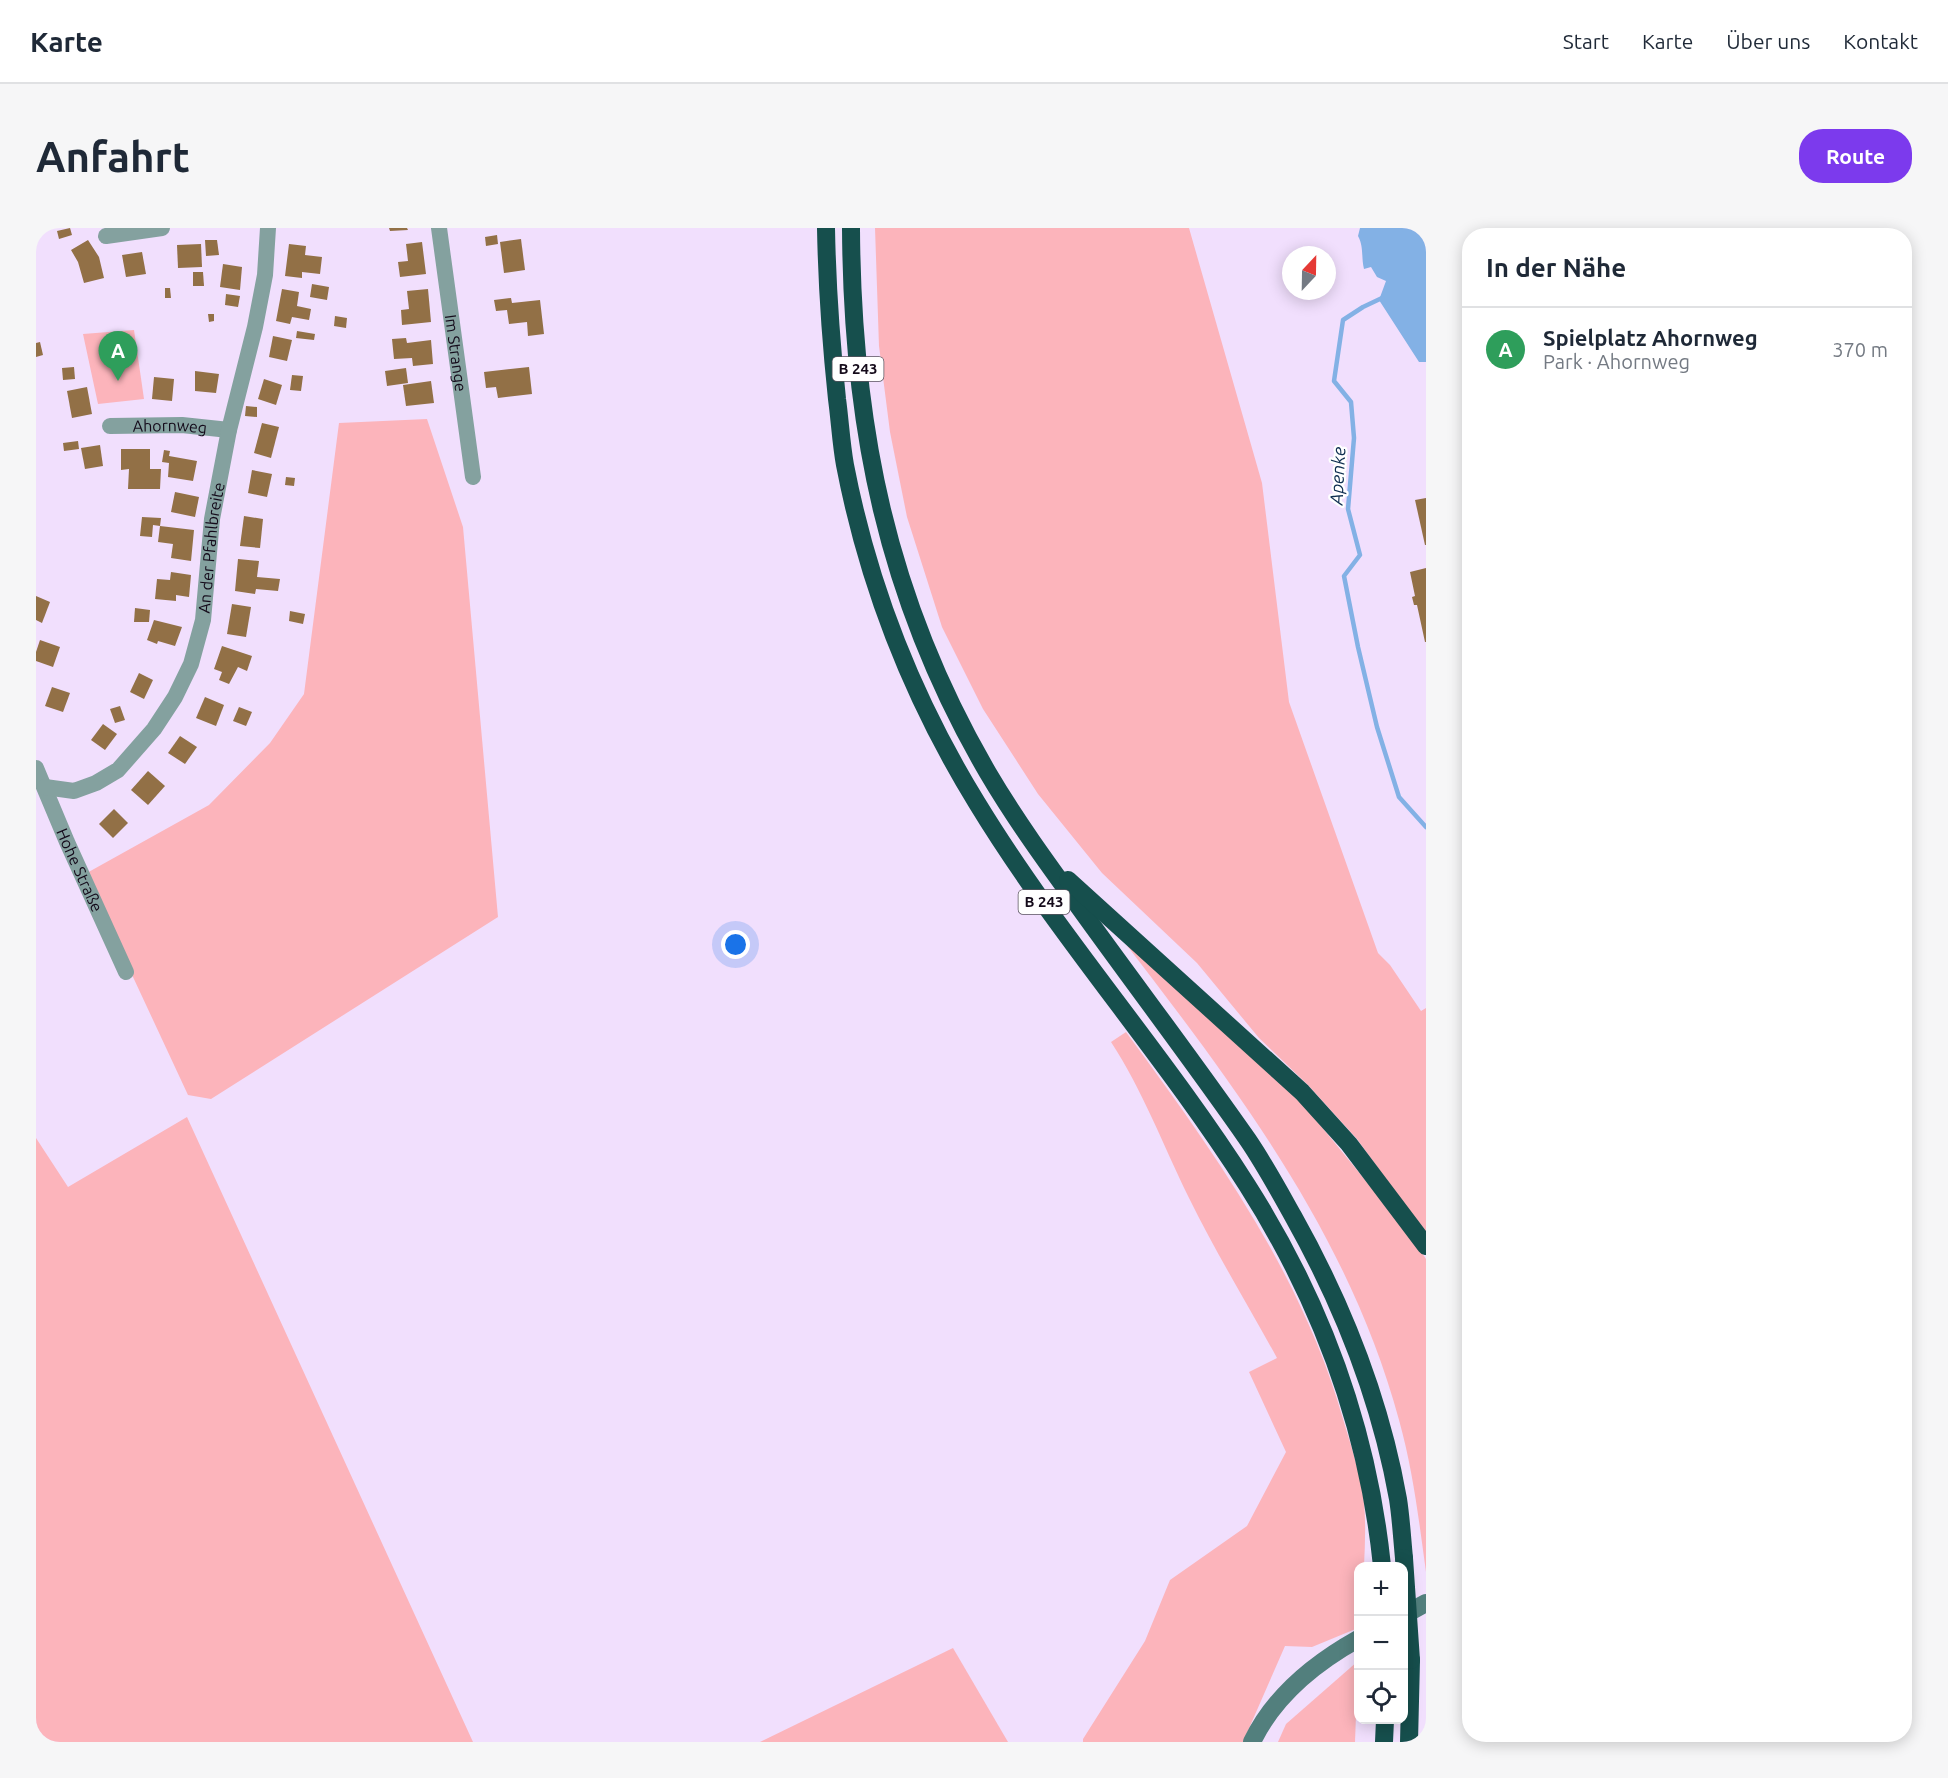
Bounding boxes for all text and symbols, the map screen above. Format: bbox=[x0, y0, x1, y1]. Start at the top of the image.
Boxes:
text: Karte bbox=[30, 26, 103, 57]
text: Start bbox=[1563, 29, 1609, 53]
text: Karte bbox=[1642, 29, 1693, 53]
text: Über uns bbox=[1726, 29, 1810, 53]
text: Kontakt bbox=[1843, 29, 1918, 53]
button: Route bbox=[1799, 129, 1912, 183]
text: Anfahrt bbox=[36, 133, 190, 180]
north arrow bbox=[1282, 246, 1336, 300]
text: In der Nähe bbox=[1486, 253, 1626, 282]
street label: Im Strange bbox=[442, 313, 470, 393]
text: Spielplatz Ahornweg bbox=[1543, 325, 1758, 350]
pin: A bbox=[98, 332, 137, 381]
text: A bbox=[1498, 338, 1513, 361]
text: 370 m bbox=[1832, 338, 1888, 361]
text: Park · Ahornweg bbox=[1543, 350, 1690, 373]
road number: B 243 bbox=[832, 357, 884, 381]
street label: Ahornweg bbox=[133, 416, 208, 437]
water label: Apenke bbox=[1325, 446, 1349, 507]
street label: An der Pfahlbreite bbox=[195, 481, 228, 614]
street label: Hohe Straße bbox=[53, 826, 106, 915]
road number: B 243 bbox=[1018, 890, 1070, 914]
your location bbox=[721, 930, 750, 959]
map controls bbox=[1354, 1562, 1408, 1724]
button: + bbox=[1354, 1562, 1408, 1616]
button: − bbox=[1354, 1616, 1408, 1670]
button: locate bbox=[1354, 1670, 1408, 1724]

